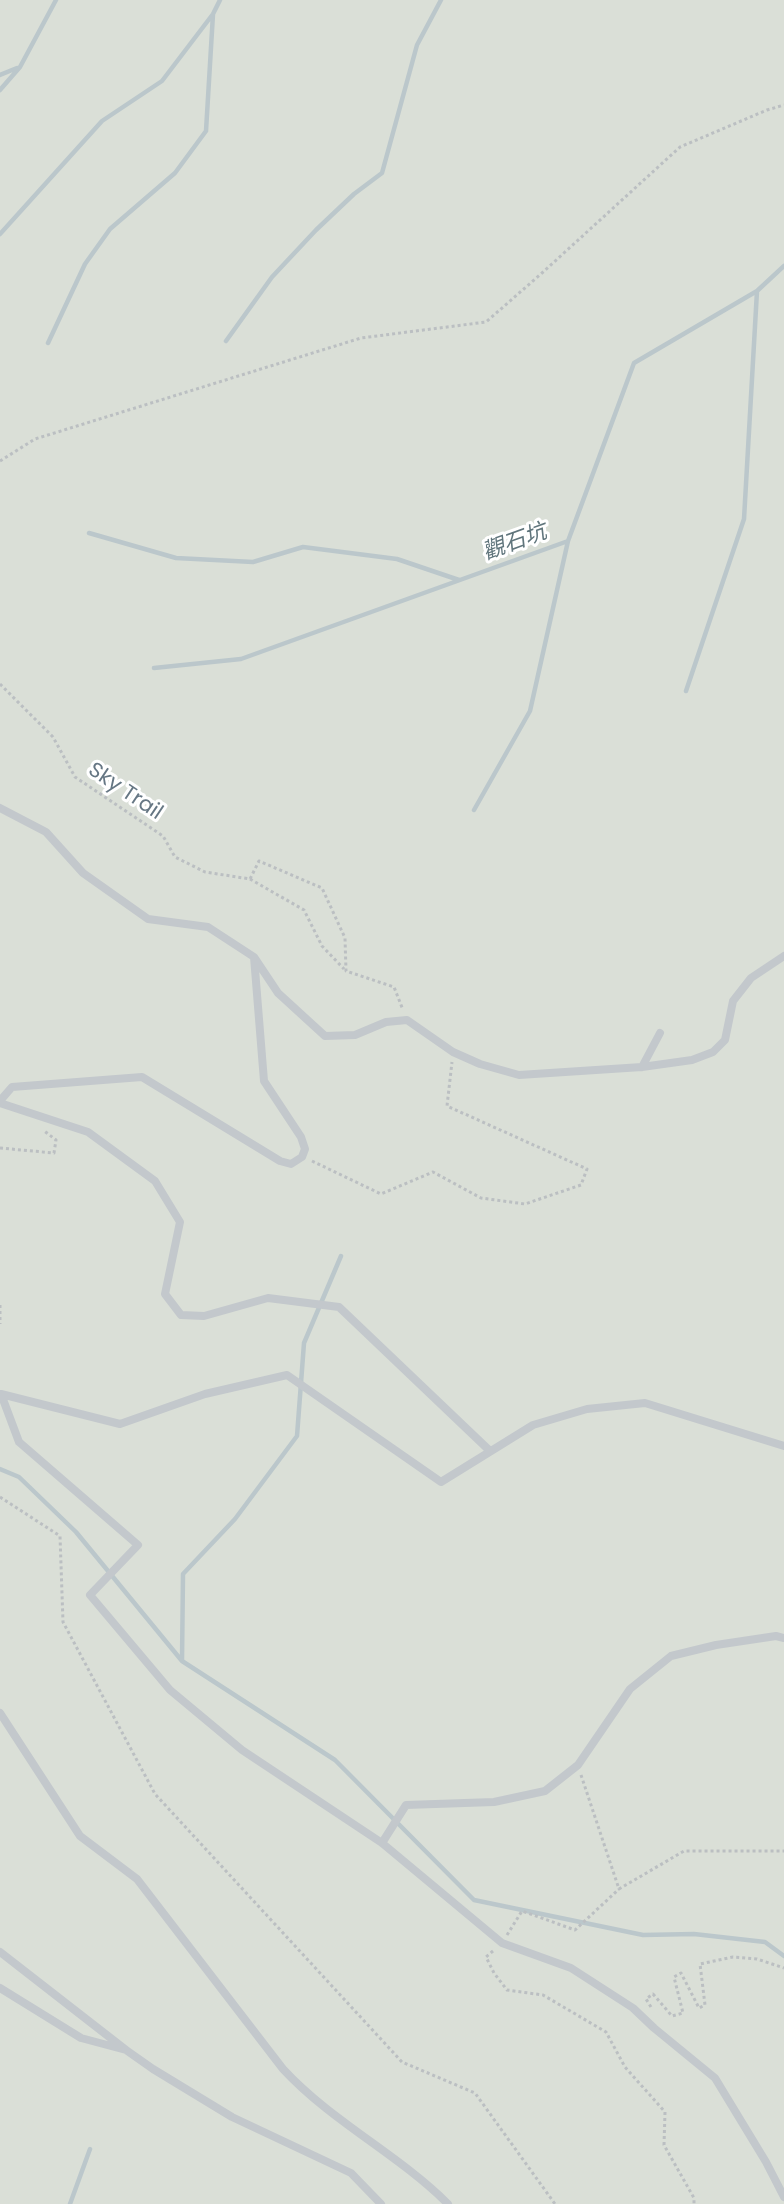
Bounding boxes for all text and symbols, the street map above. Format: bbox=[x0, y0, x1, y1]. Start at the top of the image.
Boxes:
water label: 觀石坑 bbox=[479, 519, 551, 567]
street label: Sky Trail bbox=[83, 758, 167, 826]

